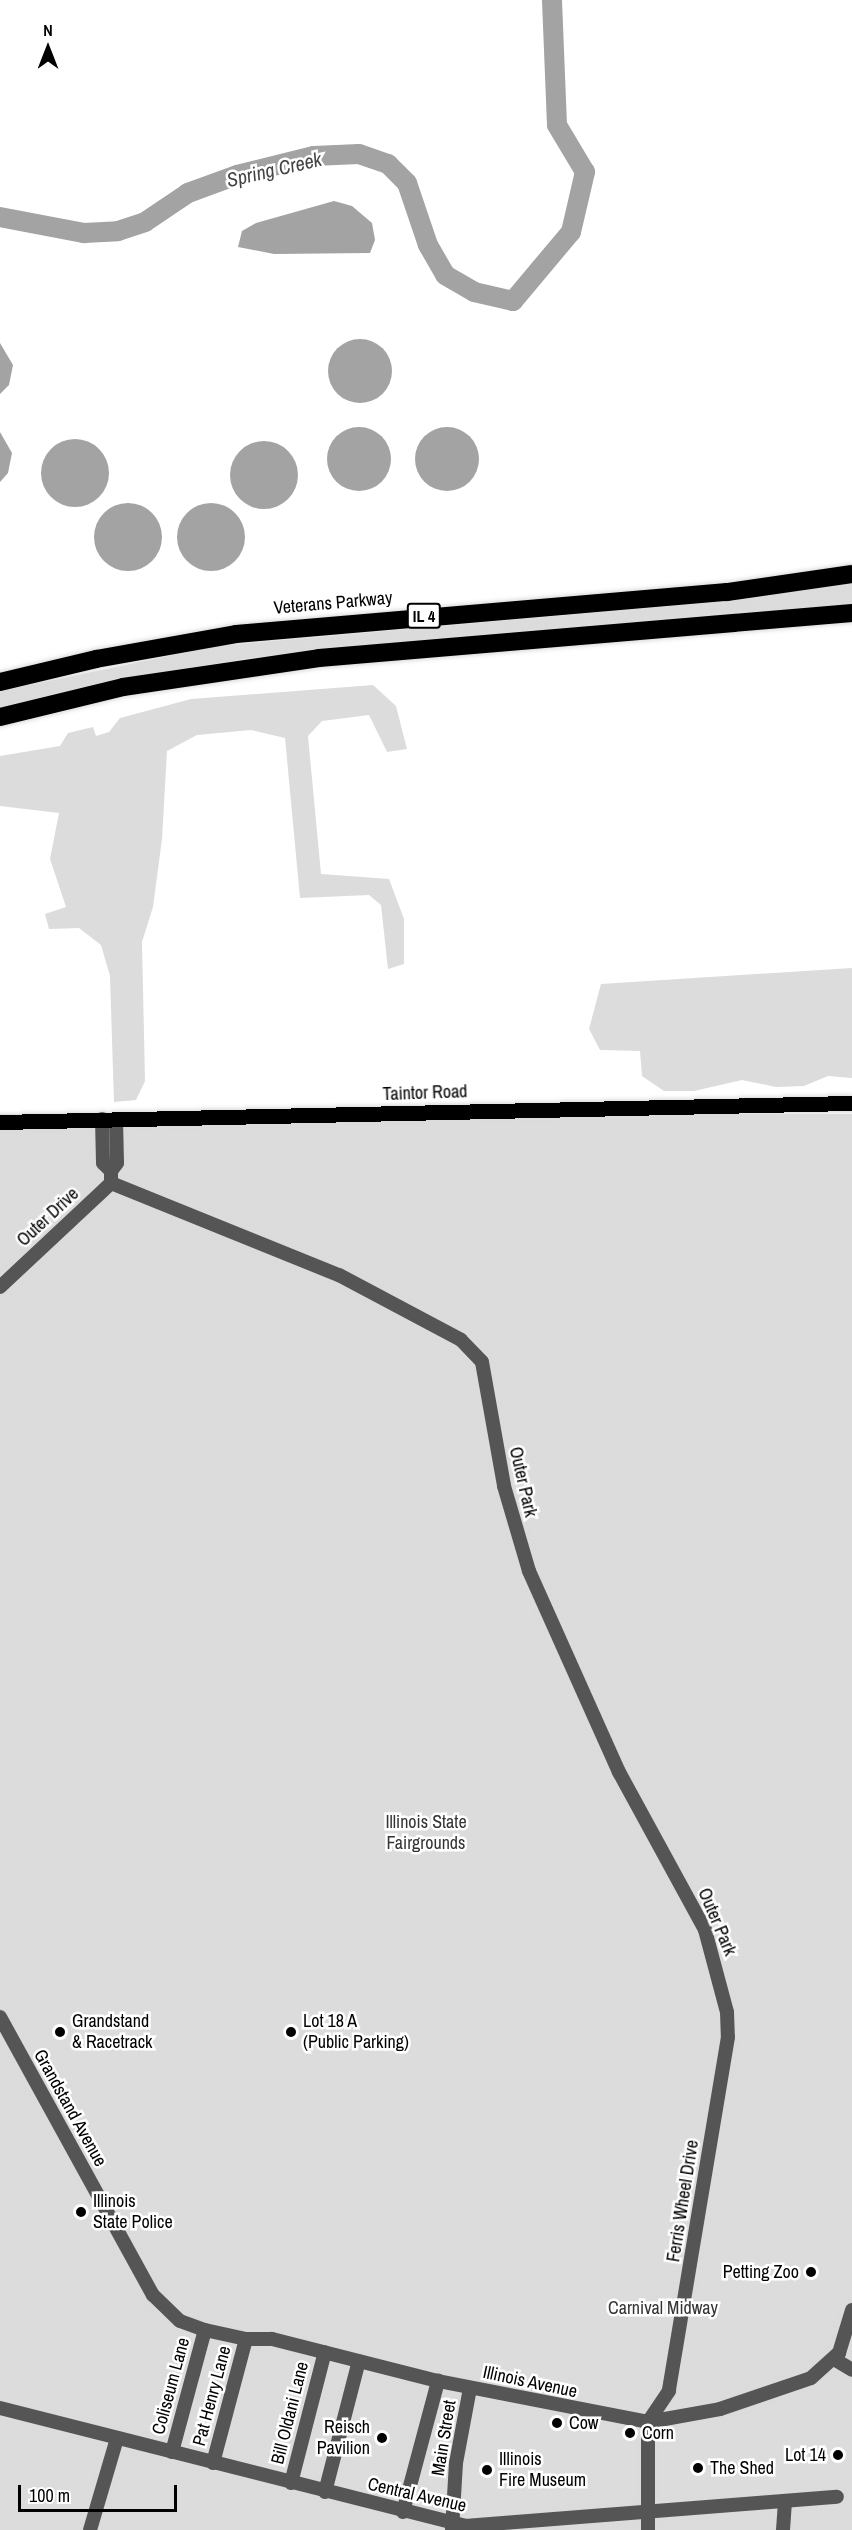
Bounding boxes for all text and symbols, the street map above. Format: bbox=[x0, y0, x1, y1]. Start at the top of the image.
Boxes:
north arrow bbox=[18, 18, 78, 78]
text: N bbox=[43, 19, 53, 41]
water label: Spring Creek bbox=[224, 146, 324, 192]
street label: Veterans Parkway bbox=[273, 587, 393, 619]
road number: IL 4 bbox=[406, 603, 442, 629]
street label: Taintor Road bbox=[382, 1081, 468, 1105]
street label: Outer Drive bbox=[13, 1183, 83, 1251]
street label: Outer Park bbox=[504, 1445, 542, 1519]
park label: Illinois State Fairgrounds bbox=[385, 1812, 467, 1854]
street label: Outer Park bbox=[693, 1885, 741, 1959]
place label: Grandstand & Racetrack bbox=[72, 2011, 152, 2054]
place label: Lot 18 A (Public Parking) bbox=[303, 2011, 409, 2054]
marker: Grandstand & Racetrack bbox=[53, 2025, 67, 2039]
marker: Lot 18 A (Public Parking) bbox=[284, 2025, 298, 2039]
street label: Grandstand Avenue bbox=[29, 2045, 111, 2171]
street label: Ferris Wheel Drive bbox=[663, 2139, 703, 2263]
place label: Illinois State Police bbox=[93, 2191, 173, 2234]
marker: Illinois State Police bbox=[74, 2205, 88, 2219]
place label: Petting Zoo bbox=[723, 2261, 799, 2283]
marker: Petting Zoo bbox=[804, 2265, 818, 2279]
park label: Carnival Midway bbox=[608, 2297, 718, 2319]
street label: Coliseum Lane bbox=[148, 2335, 194, 2437]
street label: Pat Henry Lane bbox=[188, 2344, 236, 2448]
street label: Bill Oldani Lane bbox=[267, 2359, 313, 2467]
street label: Illinois Avenue bbox=[481, 2361, 579, 2403]
street label: Main Street bbox=[427, 2399, 461, 2477]
place label: Cow bbox=[569, 2412, 599, 2434]
marker: Cow bbox=[550, 2416, 564, 2430]
place label: Reisch Pavilion bbox=[317, 2417, 370, 2460]
place label: Corn bbox=[642, 2422, 674, 2444]
marker: Corn bbox=[623, 2426, 637, 2440]
marker: Reisch Pavilion bbox=[375, 2431, 389, 2445]
place label: Lot 14 bbox=[785, 2444, 826, 2466]
marker: Lot 14 bbox=[831, 2448, 845, 2462]
place label: Illinois Fire Museum bbox=[499, 2449, 586, 2492]
place label: The Shed bbox=[710, 2457, 774, 2479]
marker: The Shed bbox=[691, 2461, 705, 2475]
marker: Illinois Fire Museum bbox=[480, 2463, 494, 2477]
scale bar bbox=[21, 2473, 180, 2511]
street label: Central Avenue bbox=[365, 2473, 469, 2517]
text: 100 m bbox=[29, 2483, 70, 2508]

